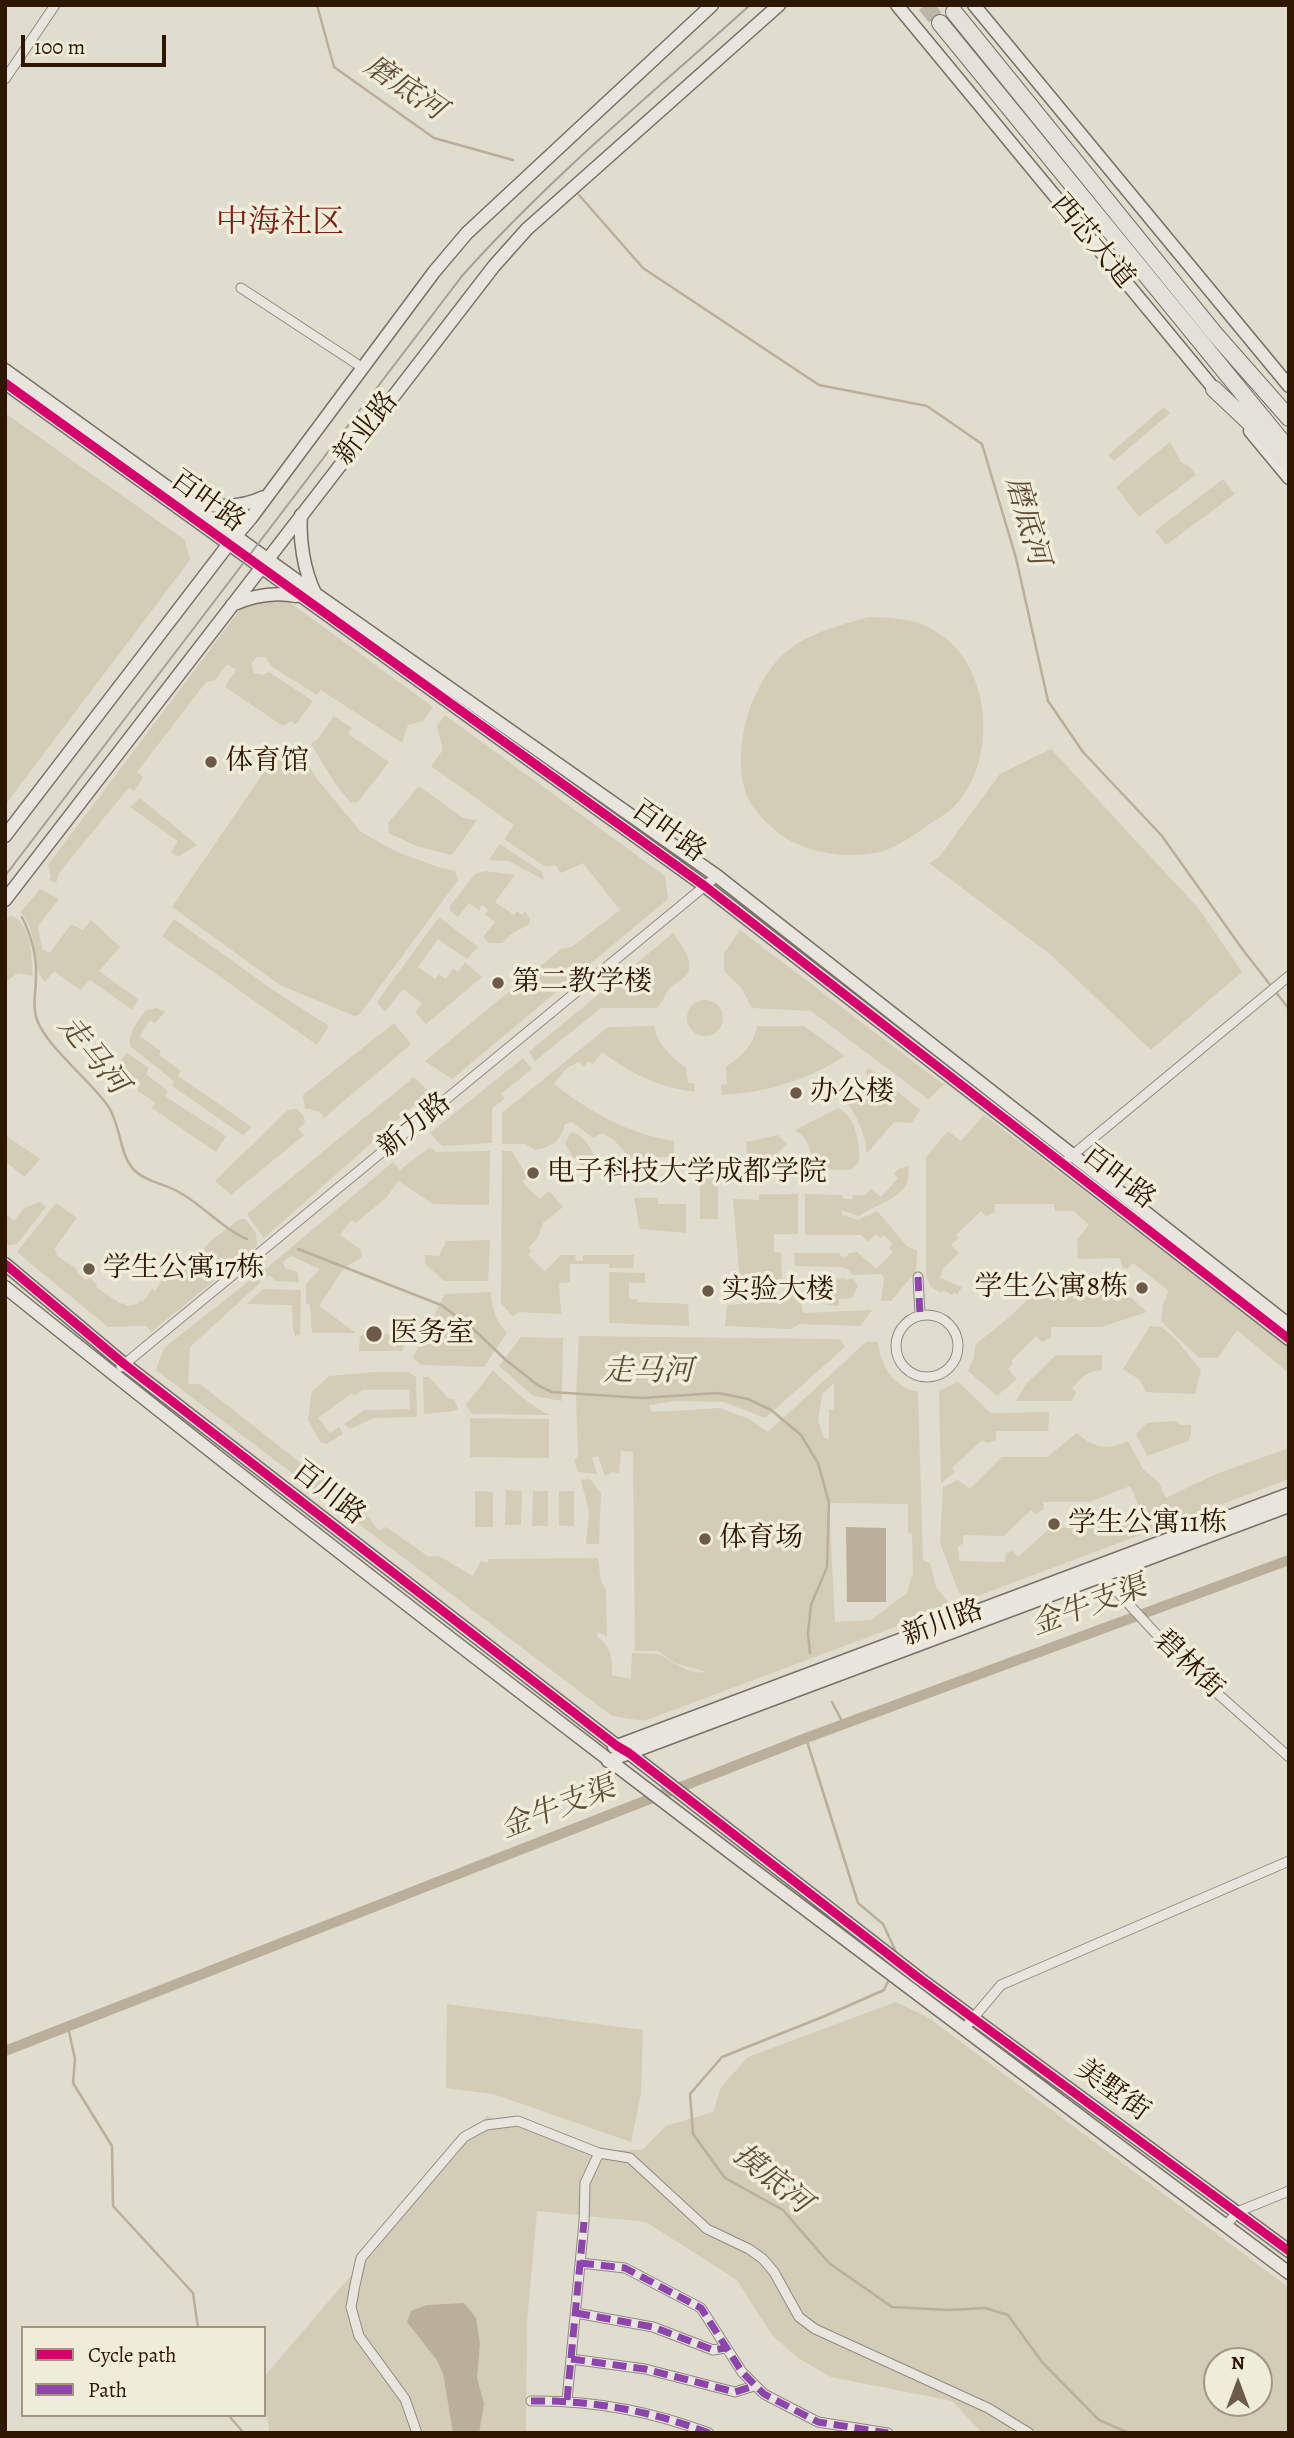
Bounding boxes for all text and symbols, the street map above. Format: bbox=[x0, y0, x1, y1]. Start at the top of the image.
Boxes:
scale bar bbox=[24, 21, 170, 65]
text: 100 m bbox=[34, 33, 85, 61]
water label: 磨底河 bbox=[357, 49, 451, 129]
street label: 西芯大道 bbox=[1043, 188, 1141, 296]
district label: 中海社区 bbox=[216, 205, 344, 243]
street label: 新业路 bbox=[328, 386, 406, 472]
street label: 百叶路 bbox=[163, 464, 251, 540]
water label: 磨底河 bbox=[996, 473, 1056, 569]
place label: 体育馆 bbox=[225, 745, 309, 779]
marker: 体育馆 bbox=[203, 754, 219, 770]
street label: 百叶路 bbox=[624, 794, 712, 870]
place label: 第二教学楼 bbox=[512, 966, 652, 1000]
marker: 第二教学楼 bbox=[490, 975, 506, 991]
water label: 走马河 bbox=[50, 1010, 134, 1102]
place label: 办公楼 bbox=[810, 1076, 894, 1110]
marker: 办公楼 bbox=[788, 1085, 804, 1101]
street label: 新力路 bbox=[372, 1087, 458, 1165]
street label: 百叶路 bbox=[1075, 1139, 1161, 1217]
place label: 电子科技大学成都学院 bbox=[547, 1156, 827, 1190]
marker: 电子科技大学成都学院 bbox=[525, 1165, 541, 1181]
place label: 学生公寓17栋 bbox=[103, 1252, 264, 1286]
marker: 学生公寓17栋 bbox=[81, 1261, 97, 1277]
place label: 学生公寓8栋 bbox=[974, 1271, 1128, 1305]
place label: 实验大楼 bbox=[722, 1274, 834, 1308]
marker: 学生公寓8栋 bbox=[1134, 1280, 1150, 1296]
marker: 实验大楼 bbox=[700, 1283, 716, 1299]
place label: 医务室 bbox=[390, 1317, 474, 1351]
marker: 医务室 bbox=[364, 1324, 384, 1344]
water label: 走马河 bbox=[603, 1355, 693, 1391]
street label: 百川路 bbox=[285, 1455, 371, 1533]
place label: 学生公寓11栋 bbox=[1068, 1507, 1227, 1541]
marker: 学生公寓11栋 bbox=[1046, 1516, 1062, 1532]
place label: 体育场 bbox=[719, 1522, 803, 1556]
marker: 体育场 bbox=[697, 1531, 713, 1547]
water label: 金牛支渠 bbox=[1026, 1570, 1152, 1644]
street label: 新川路 bbox=[898, 1594, 988, 1654]
street label: 碧林街 bbox=[1146, 1624, 1230, 1706]
water label: 金牛支渠 bbox=[496, 1771, 620, 1847]
street label: 美墅街 bbox=[1068, 2053, 1156, 2129]
water label: 摸底河 bbox=[725, 2138, 817, 2222]
legend bbox=[21, 2326, 266, 2417]
text: Cycle path bbox=[88, 2341, 177, 2369]
north arrow bbox=[1203, 2347, 1273, 2417]
text: N bbox=[1231, 2350, 1245, 2376]
text: Path bbox=[88, 2376, 127, 2404]

